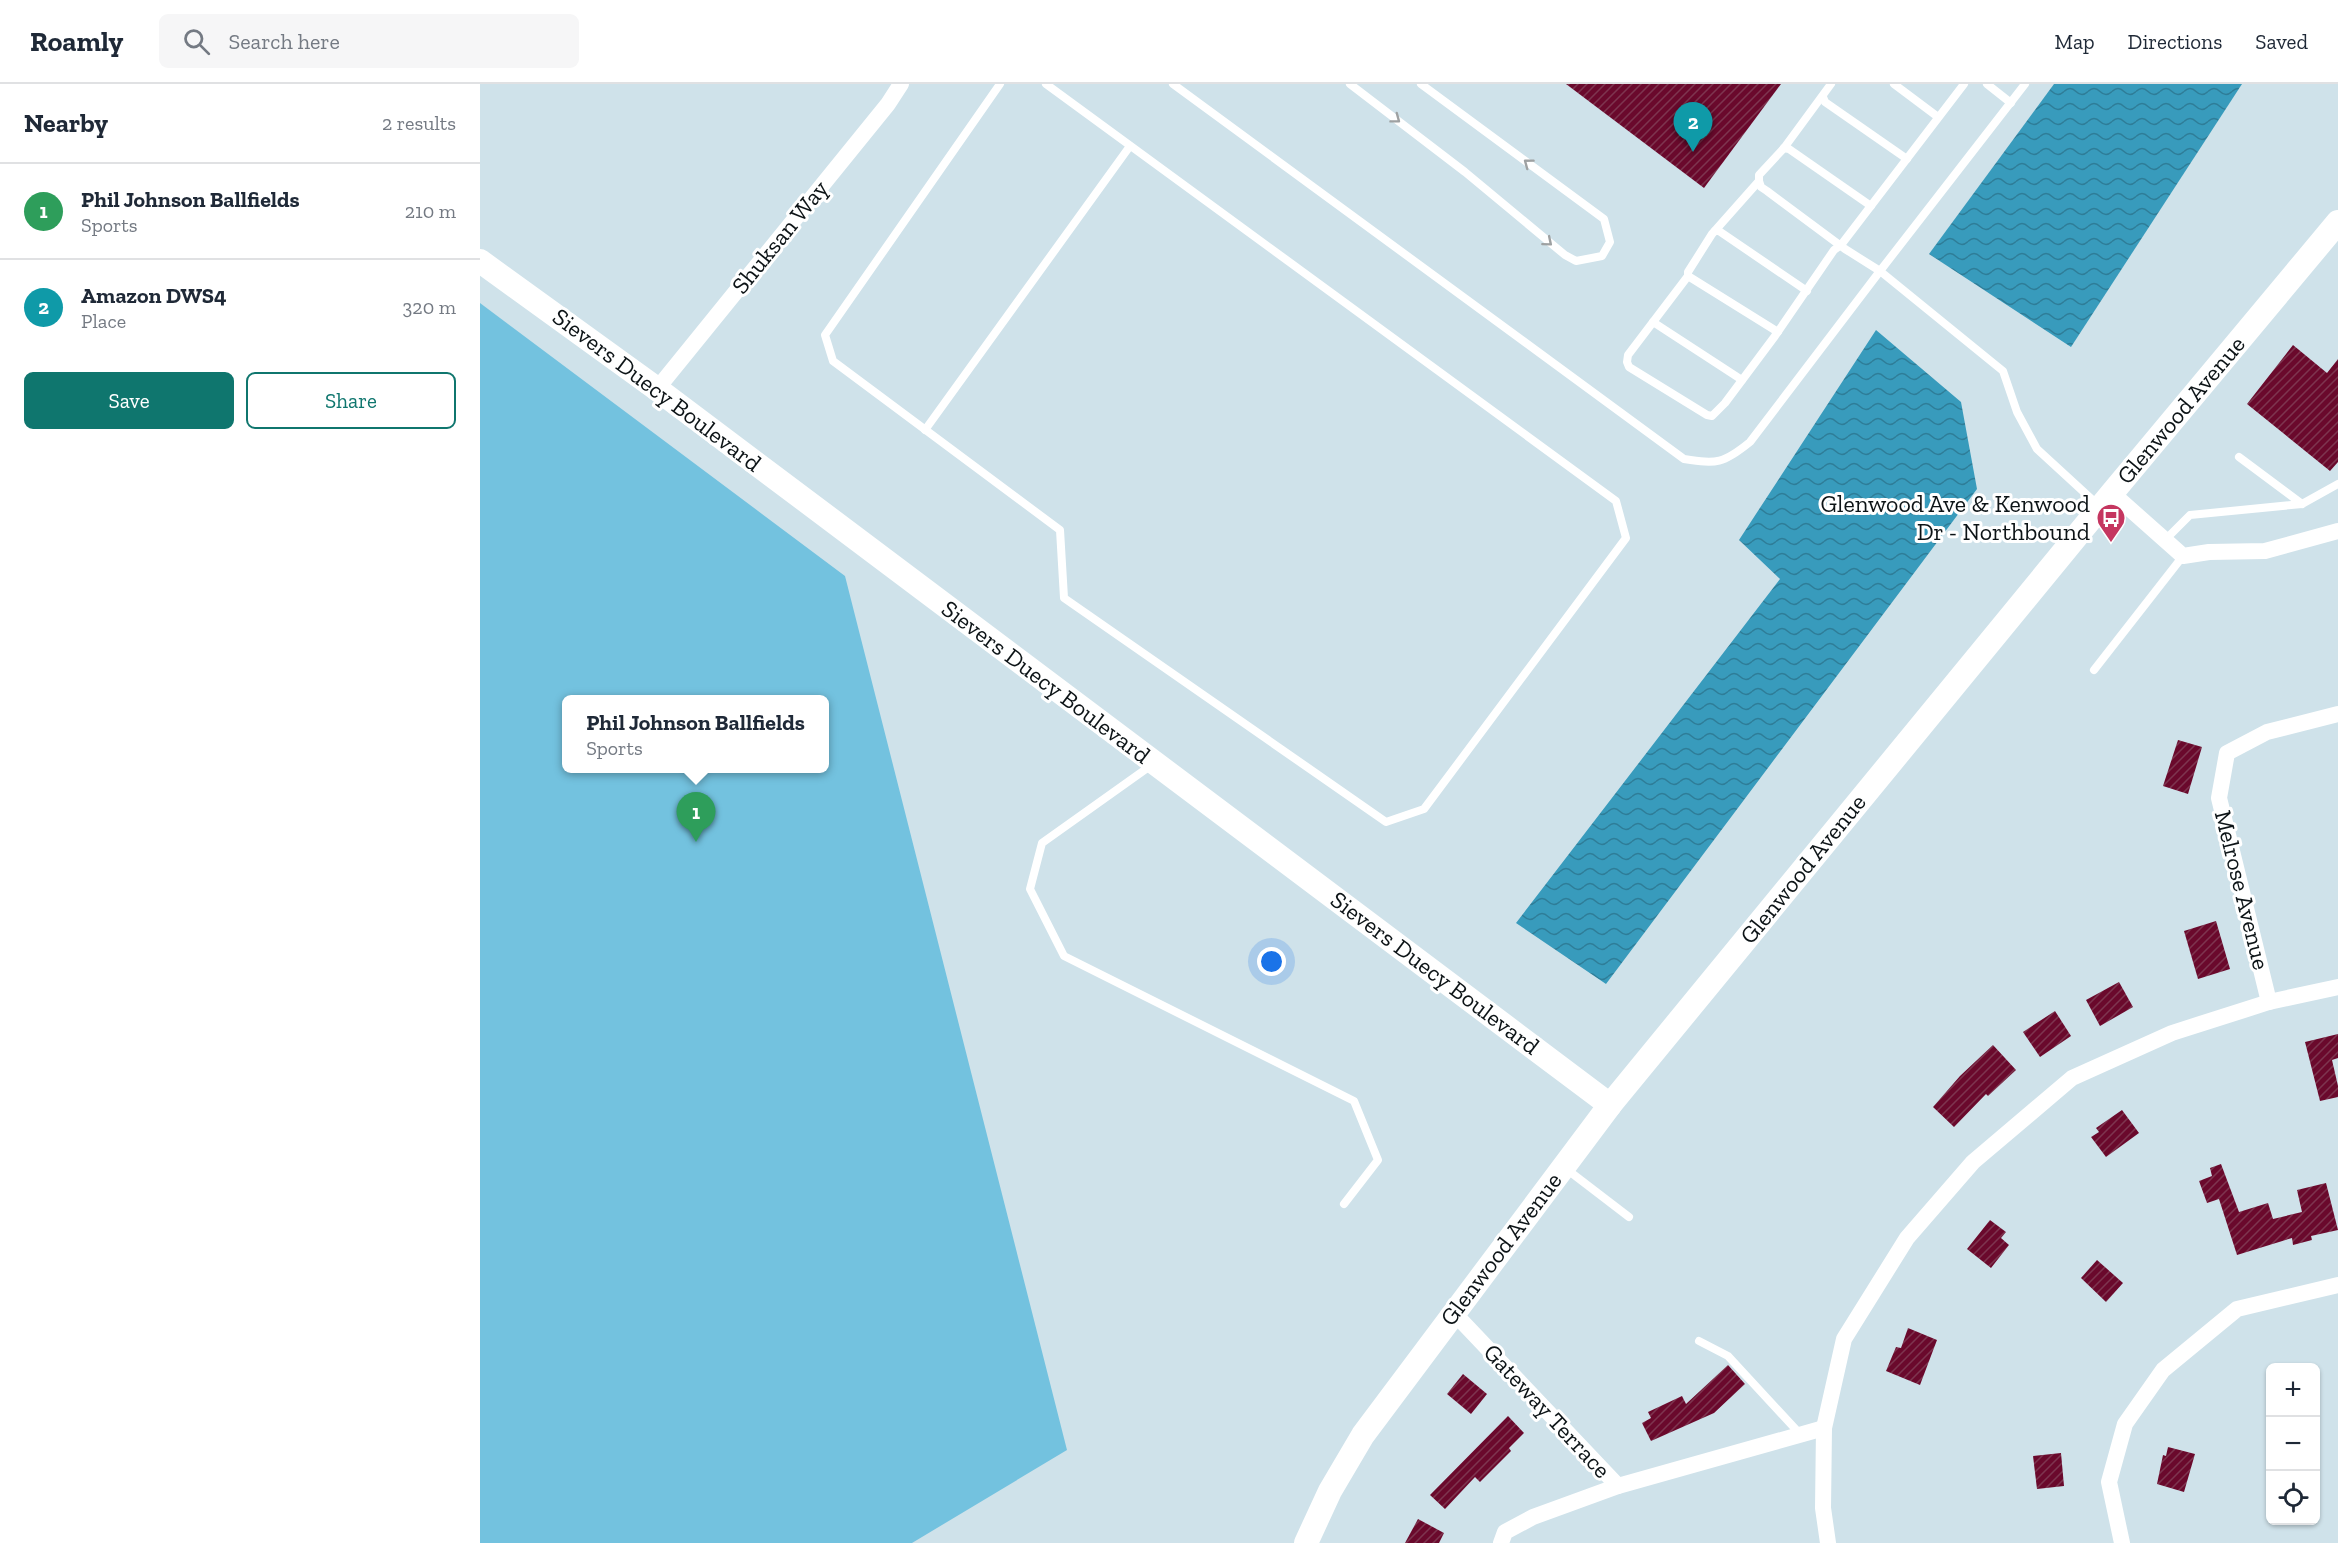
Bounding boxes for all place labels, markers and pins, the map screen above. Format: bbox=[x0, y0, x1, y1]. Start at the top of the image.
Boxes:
pin: 2 bbox=[1674, 103, 1712, 152]
place label: Glenwood Ave & Kenwood Dr - Northbound bbox=[1820, 489, 2090, 546]
bus stop icon: Glenwood Ave & Kenwood Dr - Northbound bbox=[2095, 502, 2127, 544]
pin: 1 bbox=[676, 792, 716, 842]

